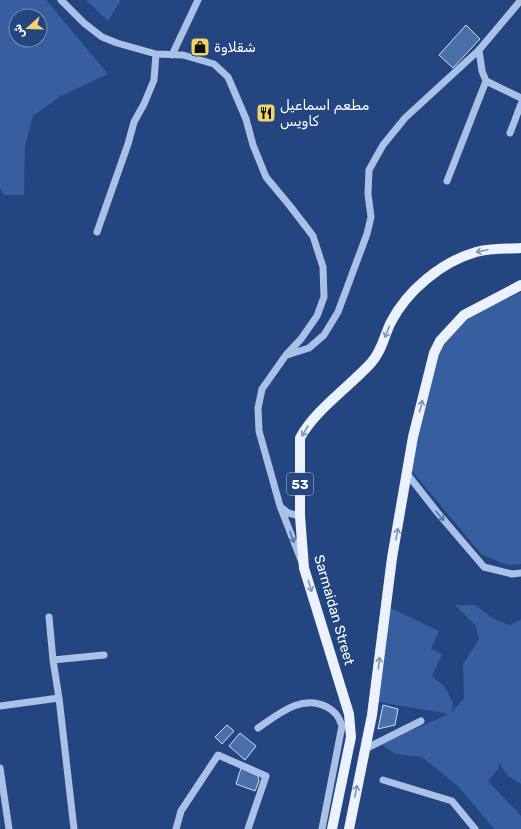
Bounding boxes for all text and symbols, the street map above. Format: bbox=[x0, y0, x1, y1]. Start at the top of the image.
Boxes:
north arrow bbox=[8, 8, 48, 48]
text: ش bbox=[11, 22, 28, 40]
shop icon: شقلاوة bbox=[189, 36, 211, 58]
place label: شقلاوة bbox=[214, 39, 256, 56]
place label: مطعم اسماعیل کاویس bbox=[280, 97, 370, 130]
restaurant icon: مطعم اسماعیل کاویس bbox=[255, 102, 277, 124]
one-way arrow bbox=[476, 247, 489, 255]
one-way arrow bbox=[382, 325, 390, 337]
one-way arrow bbox=[417, 400, 425, 413]
one-way arrow bbox=[300, 425, 308, 437]
road number: 53 bbox=[287, 473, 313, 495]
one-way arrow bbox=[436, 511, 445, 522]
one-way arrow bbox=[393, 528, 401, 541]
one-way arrow bbox=[289, 531, 297, 543]
street label: Sarmaidan Street bbox=[310, 553, 358, 668]
one-way arrow bbox=[307, 580, 314, 593]
one-way arrow bbox=[375, 657, 383, 670]
one-way arrow bbox=[353, 785, 361, 798]

